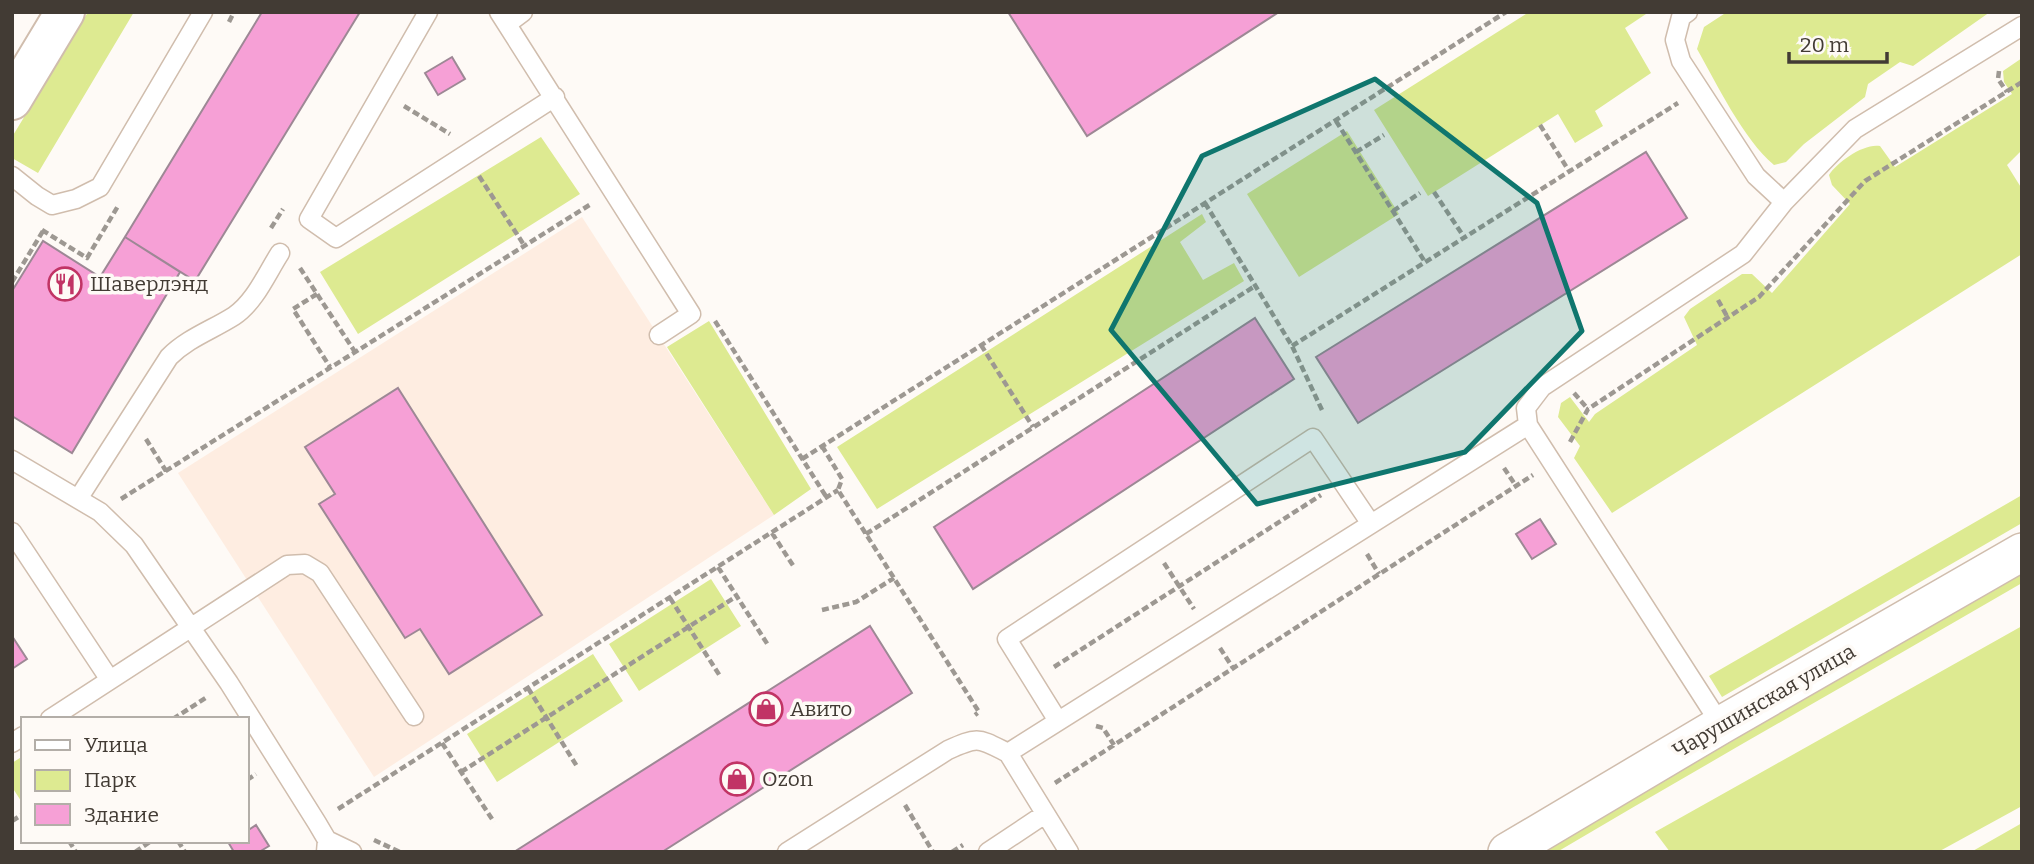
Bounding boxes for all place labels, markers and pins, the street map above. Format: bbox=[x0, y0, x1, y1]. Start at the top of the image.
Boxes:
restaurant icon: Шаверлэнд bbox=[46, 265, 84, 303]
place label: Шаверлэнд bbox=[90, 271, 208, 297]
shop icon: Авито bbox=[747, 690, 785, 728]
place label: Авито bbox=[790, 696, 852, 722]
shop icon: Ozon bbox=[718, 760, 756, 798]
place label: Ozon bbox=[762, 766, 813, 792]

